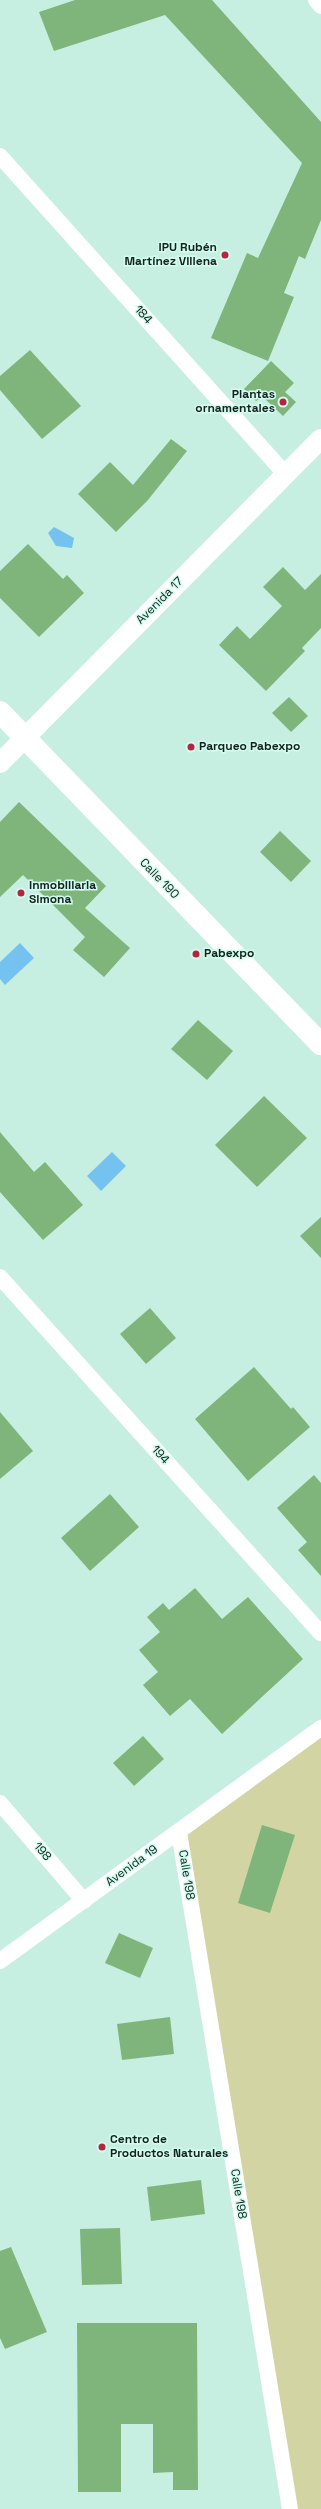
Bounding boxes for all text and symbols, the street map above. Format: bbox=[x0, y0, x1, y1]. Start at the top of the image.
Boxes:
place label: IPU Rubén Martínez Villena bbox=[124, 241, 217, 269]
marker: IPU Rubén Martínez Villena bbox=[220, 250, 230, 260]
street label: 184 bbox=[131, 303, 155, 327]
place label: Plantas ornamentales bbox=[195, 388, 275, 416]
marker: Plantas ornamentales bbox=[278, 397, 288, 407]
street label: Avenida 17 bbox=[134, 575, 186, 627]
place label: Parqueo Pabexpo bbox=[199, 740, 300, 754]
marker: Parqueo Pabexpo bbox=[186, 742, 196, 752]
street label: Calle 190 bbox=[136, 856, 182, 902]
place label: Inmobiliaria Simona bbox=[29, 879, 96, 907]
marker: Inmobiliaria Simona bbox=[16, 888, 26, 898]
place label: Pabexpo bbox=[204, 947, 254, 961]
marker: Pabexpo bbox=[191, 949, 201, 959]
street label: 194 bbox=[148, 1443, 172, 1467]
street label: 198 bbox=[30, 1840, 54, 1864]
street label: Avenida 19 bbox=[103, 1842, 161, 1890]
street label: Calle 198 bbox=[175, 1849, 197, 1901]
place label: Centro de Productos Naturales bbox=[110, 2133, 228, 2161]
marker: Centro de Productos Naturales bbox=[97, 2142, 107, 2152]
street label: Calle 198 bbox=[227, 2168, 249, 2220]

